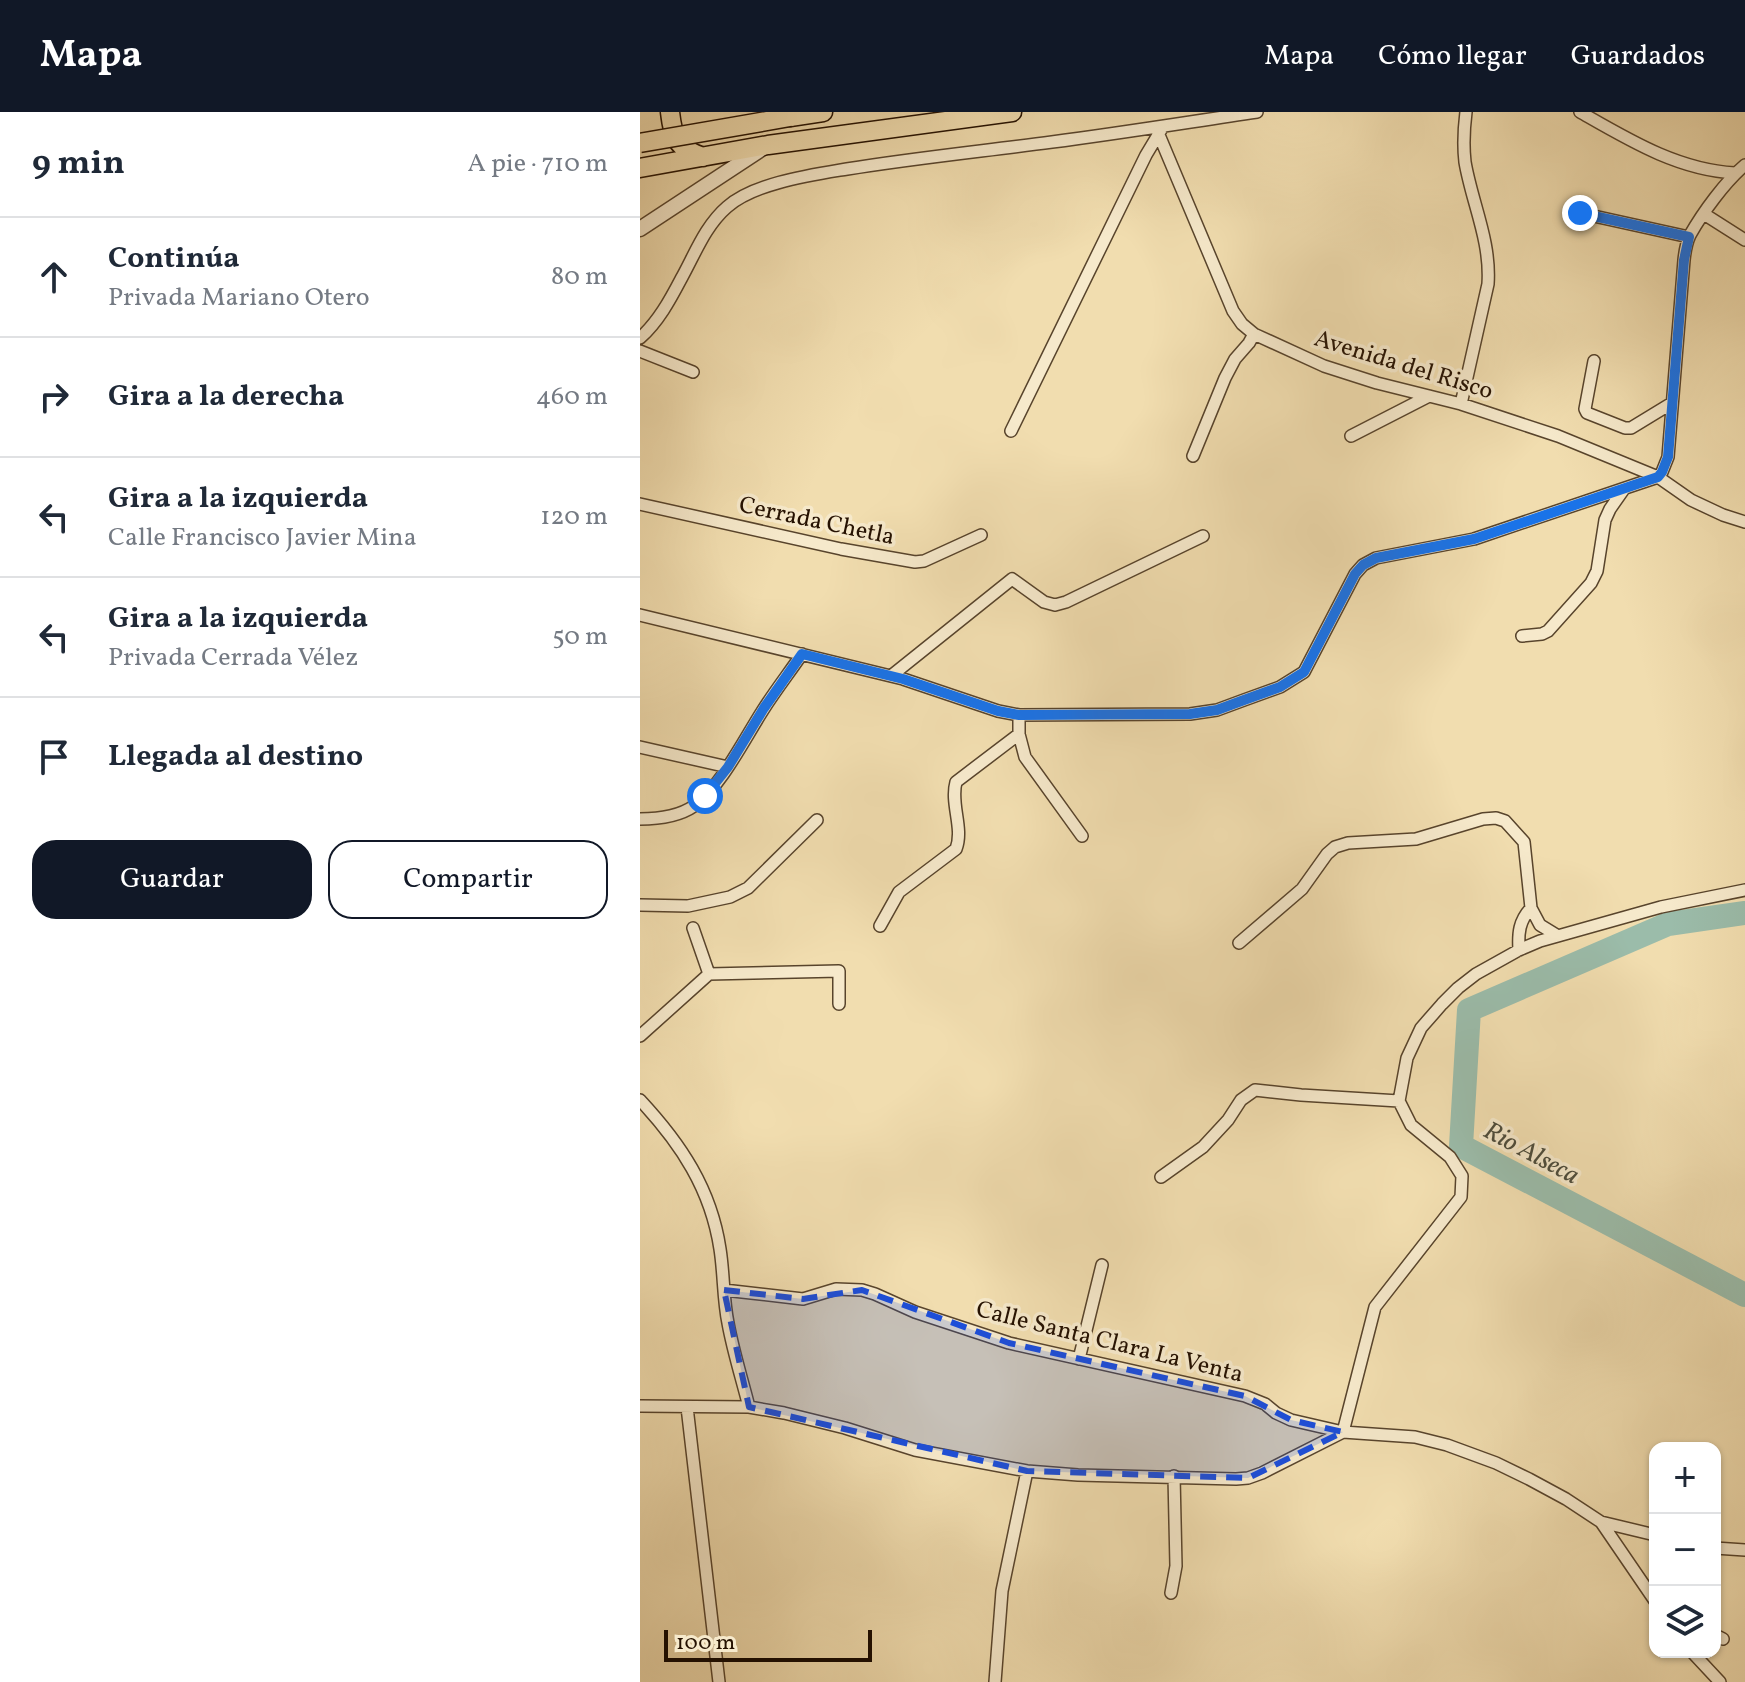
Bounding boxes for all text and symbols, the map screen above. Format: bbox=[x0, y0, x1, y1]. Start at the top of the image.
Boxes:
text: Mapa bbox=[40, 30, 142, 83]
text: Mapa bbox=[1264, 37, 1334, 76]
text: Cómo llegar bbox=[1378, 37, 1527, 76]
text: Guardados bbox=[1571, 37, 1705, 76]
text: 9 min bbox=[32, 141, 125, 188]
text: A pie · 710 m bbox=[467, 146, 608, 182]
route end bbox=[1562, 195, 1598, 231]
text: Continúa bbox=[108, 238, 240, 280]
icon: ahead bbox=[32, 255, 76, 299]
text: 80 m bbox=[551, 259, 608, 295]
text: Privada Mariano Otero bbox=[108, 280, 370, 316]
street label: Avenida del Risco bbox=[1310, 323, 1497, 409]
icon: right bbox=[32, 375, 76, 419]
text: Gira a la derecha bbox=[108, 376, 344, 418]
text: 460 m bbox=[536, 379, 608, 415]
text: Gira a la izquierda bbox=[108, 478, 368, 520]
street label: Cerrada Chetla bbox=[736, 489, 898, 555]
icon: left bbox=[32, 495, 76, 539]
text: 120 m bbox=[540, 499, 608, 535]
text: Calle Francisco Javier Mina bbox=[108, 520, 417, 556]
text: Gira a la izquierda bbox=[108, 598, 368, 640]
icon: left bbox=[32, 615, 76, 659]
text: 50 m bbox=[552, 619, 608, 655]
text: Privada Cerrada Vélez bbox=[108, 640, 358, 676]
icon: arrive bbox=[32, 735, 76, 779]
text: Llegada al destino bbox=[108, 736, 363, 778]
route start bbox=[687, 778, 723, 814]
button: Guardar bbox=[32, 840, 312, 919]
button: Compartir bbox=[328, 840, 608, 919]
water label: Rio Alseca bbox=[1477, 1114, 1585, 1194]
street label: Calle Santa Clara La Venta bbox=[972, 1293, 1247, 1393]
map controls bbox=[1649, 1442, 1721, 1658]
button: + bbox=[1649, 1442, 1721, 1514]
button: − bbox=[1649, 1514, 1721, 1586]
button: layers bbox=[1649, 1586, 1721, 1658]
scale bar bbox=[664, 1626, 872, 1662]
text: 100 m bbox=[676, 1628, 735, 1659]

